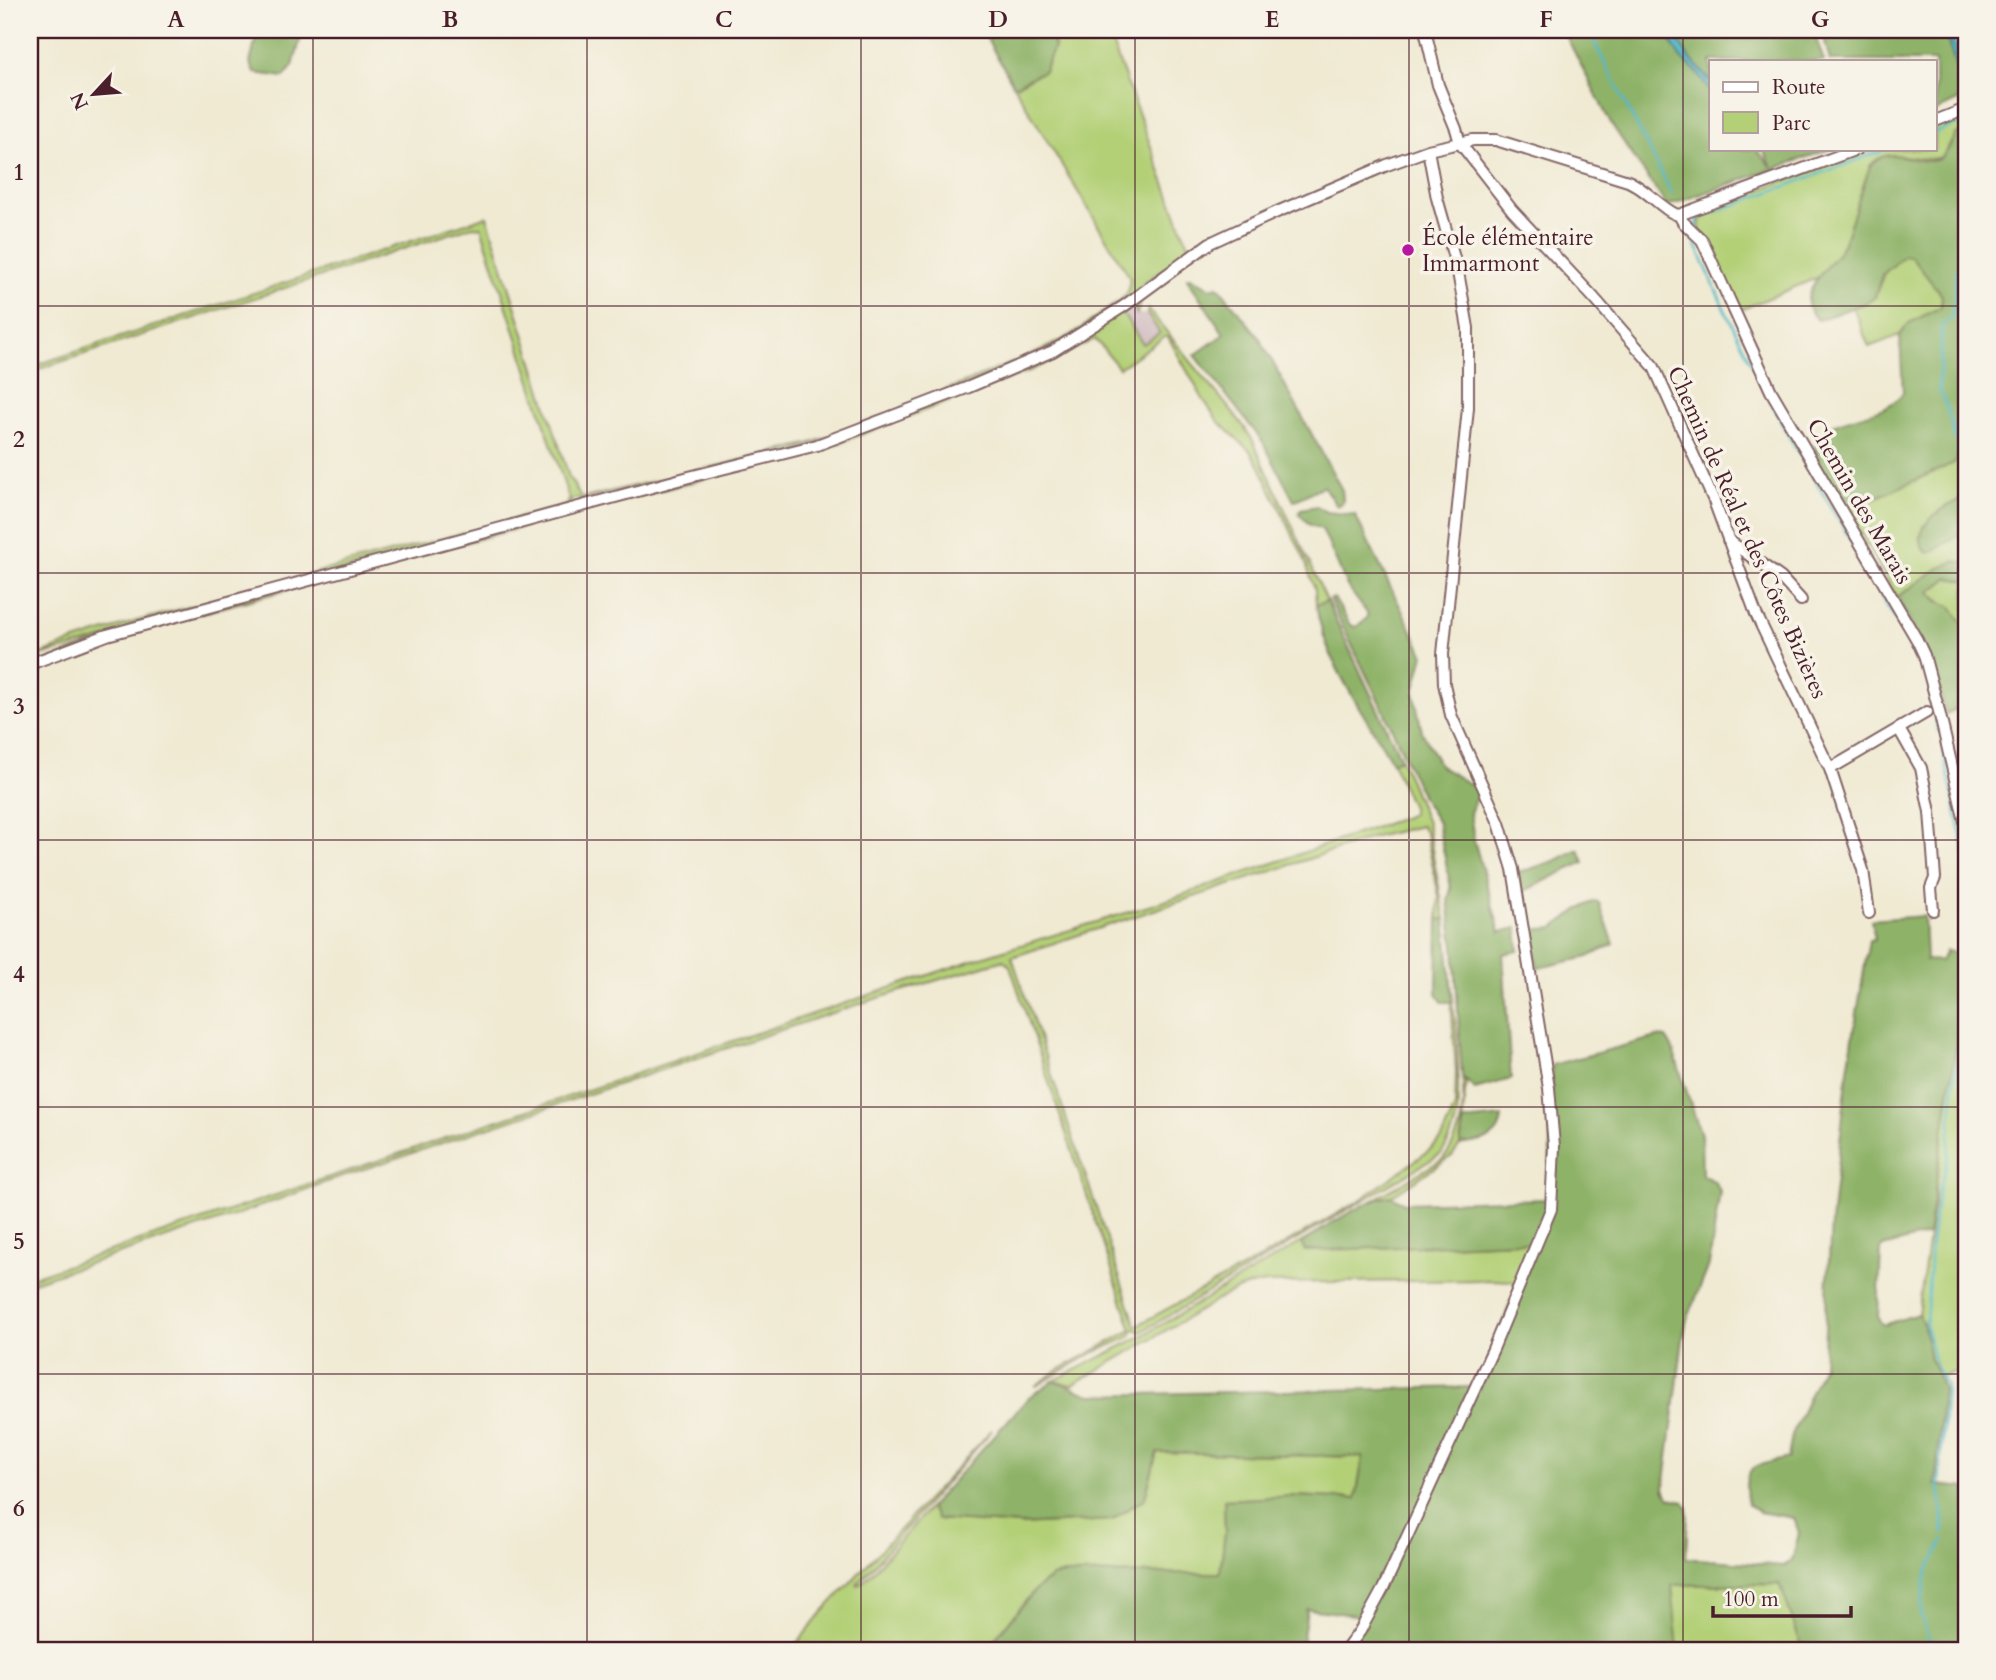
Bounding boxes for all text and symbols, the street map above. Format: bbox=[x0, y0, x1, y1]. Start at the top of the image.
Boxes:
text: A bbox=[167, 4, 185, 35]
text: B bbox=[442, 4, 458, 35]
text: C bbox=[715, 4, 733, 35]
text: D bbox=[988, 4, 1008, 35]
text: E bbox=[1265, 4, 1279, 35]
text: F bbox=[1539, 4, 1553, 35]
text: G bbox=[1811, 4, 1830, 35]
north arrow bbox=[60, 60, 130, 130]
legend bbox=[1709, 60, 1937, 150]
text: Route bbox=[1772, 73, 1826, 102]
text: N bbox=[64, 87, 95, 114]
text: Parc bbox=[1772, 109, 1811, 138]
text: 1 bbox=[13, 157, 25, 188]
place label: École élémentaire Immarmont bbox=[1422, 222, 1594, 279]
marker: École élémentaire Immarmont bbox=[1400, 242, 1416, 258]
street label: Chemin de Réal et des Côtes Bizières bbox=[1660, 361, 1835, 703]
street label: Chemin des Marais bbox=[1800, 413, 1920, 590]
text: 2 bbox=[13, 424, 25, 455]
text: 3 bbox=[13, 691, 25, 722]
text: 4 bbox=[13, 959, 25, 990]
text: 5 bbox=[13, 1226, 25, 1257]
text: 6 bbox=[13, 1493, 25, 1524]
scale bar bbox=[1713, 1575, 1851, 1619]
text: 100 m bbox=[1723, 1585, 1779, 1614]

